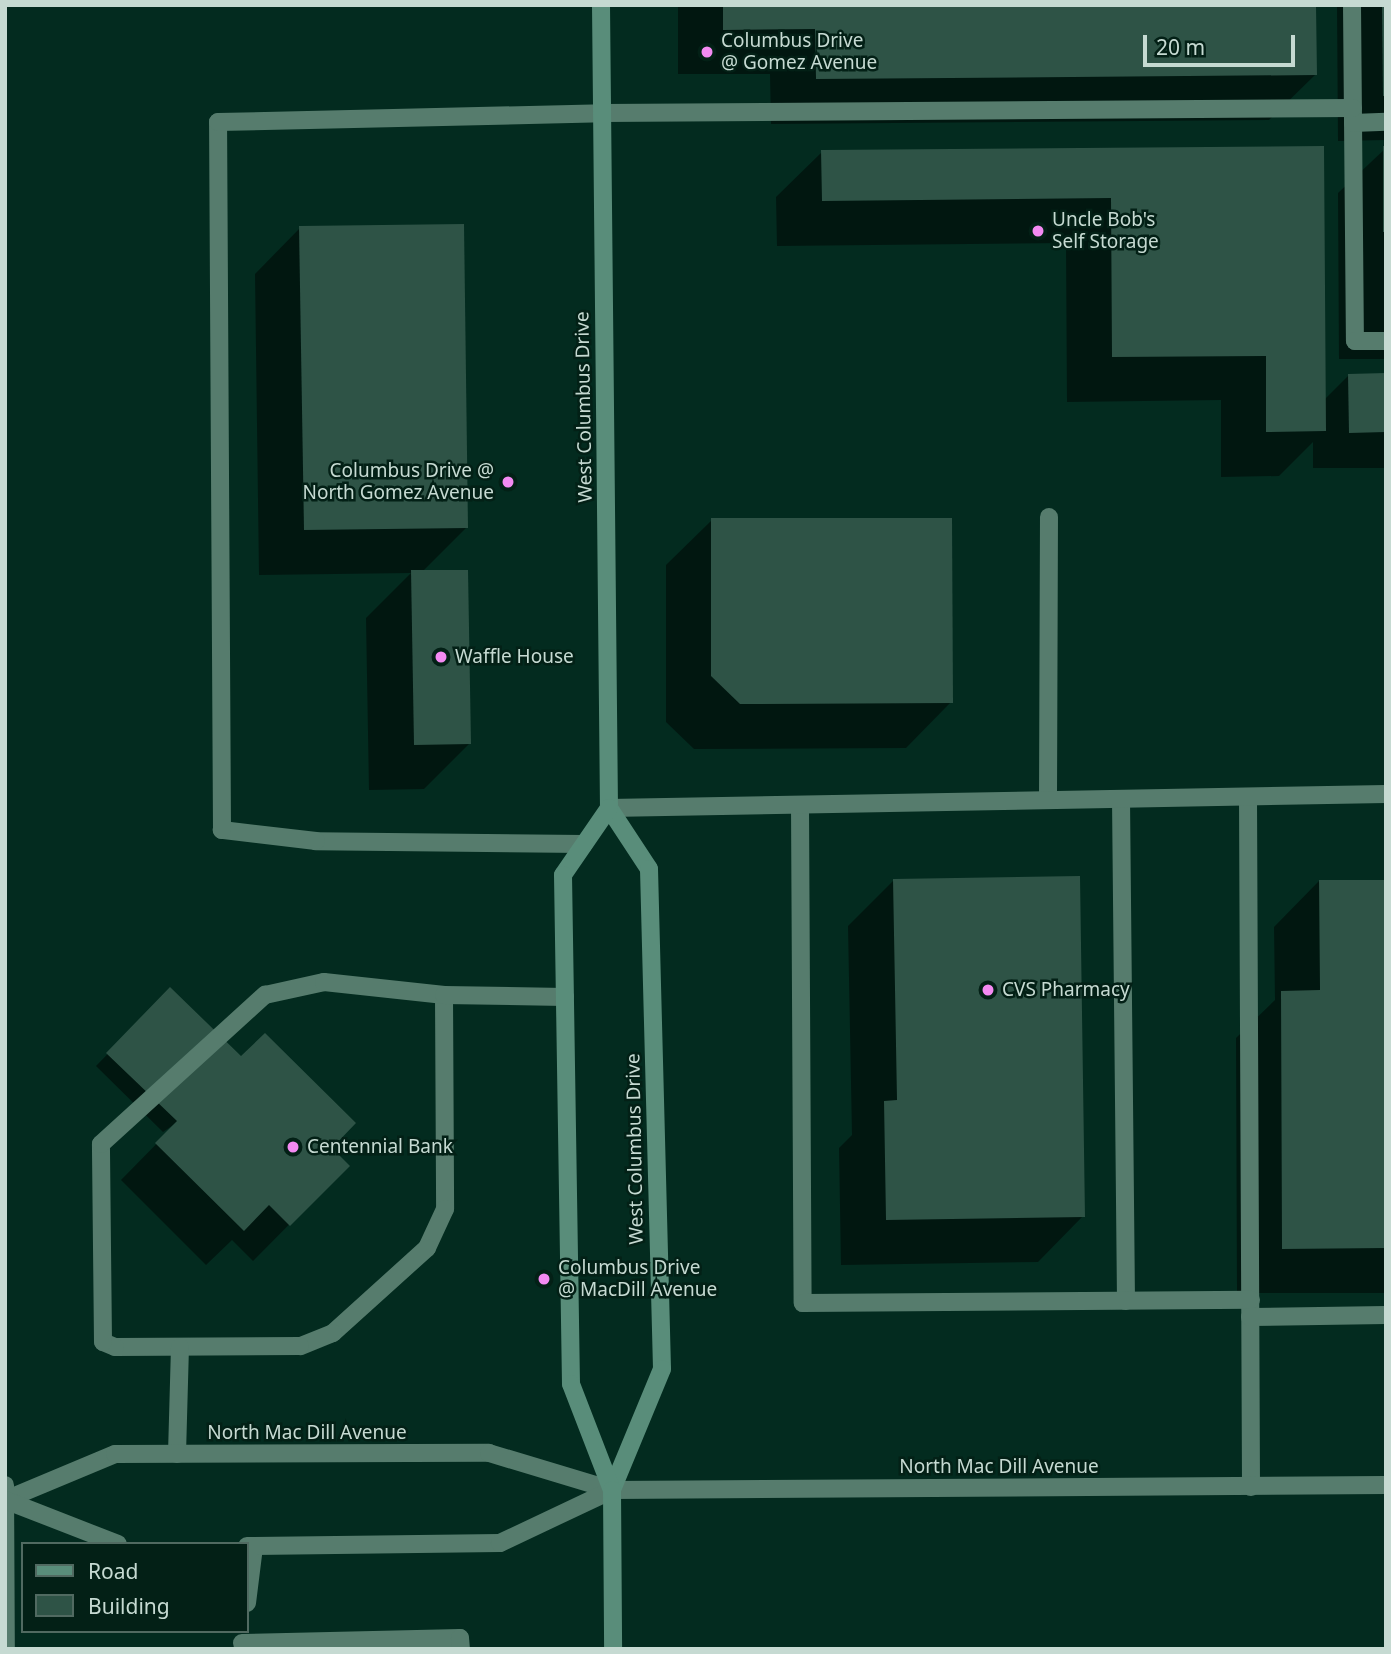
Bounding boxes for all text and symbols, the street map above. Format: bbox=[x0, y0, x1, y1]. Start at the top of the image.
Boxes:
scale bar bbox=[1146, 21, 1298, 65]
place label: Columbus Drive @ Gomez Avenue bbox=[721, 30, 877, 74]
text: 20 m bbox=[1156, 33, 1205, 61]
marker: Columbus Drive @ Gomez Avenue bbox=[699, 44, 715, 60]
place label: Uncle Bob's Self Storage bbox=[1052, 209, 1159, 253]
marker: Uncle Bob's Self Storage bbox=[1030, 223, 1046, 239]
street label: West Columbus Drive bbox=[571, 311, 597, 503]
place label: Columbus Drive @ North Gomez Avenue bbox=[302, 460, 494, 504]
marker: Columbus Drive @ North Gomez Avenue bbox=[500, 474, 516, 490]
place label: Waffle House bbox=[455, 646, 574, 668]
marker: Waffle House bbox=[433, 649, 449, 665]
place label: CVS Pharmacy bbox=[1002, 979, 1130, 1001]
marker: CVS Pharmacy bbox=[980, 982, 996, 998]
street label: West Columbus Drive bbox=[622, 1053, 648, 1245]
place label: Centennial Bank bbox=[307, 1136, 453, 1158]
marker: Centennial Bank bbox=[285, 1139, 301, 1155]
place label: Columbus Drive @ MacDill Avenue bbox=[558, 1257, 717, 1301]
marker: Columbus Drive @ MacDill Avenue bbox=[536, 1271, 552, 1287]
street label: North Mac Dill Avenue bbox=[207, 1422, 407, 1444]
street label: North Mac Dill Avenue bbox=[899, 1456, 1099, 1478]
legend bbox=[21, 1542, 248, 1633]
text: Road bbox=[88, 1557, 138, 1585]
text: Building bbox=[88, 1592, 170, 1620]

